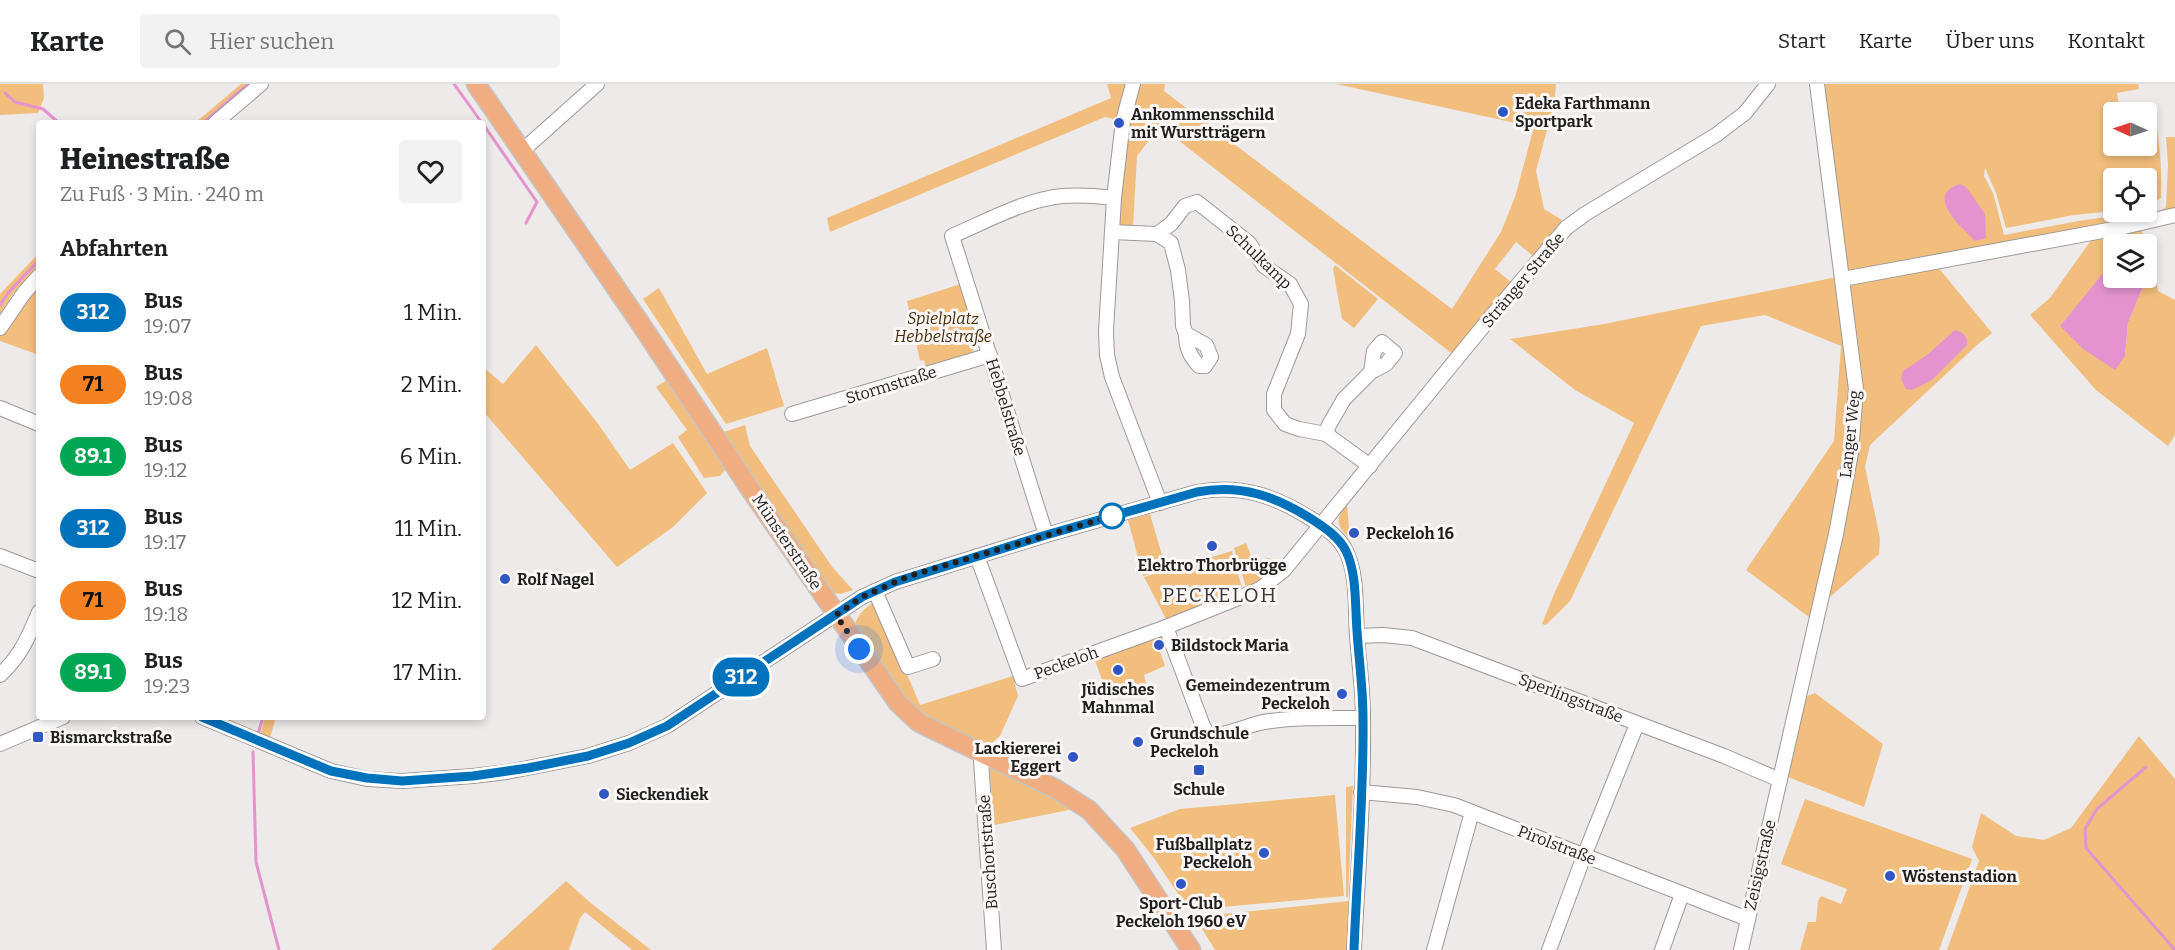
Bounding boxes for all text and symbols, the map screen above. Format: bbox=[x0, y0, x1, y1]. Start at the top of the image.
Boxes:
search box bbox=[140, 14, 560, 68]
text: Karte bbox=[30, 25, 104, 58]
icon: search bbox=[161, 25, 194, 58]
text: Hier suchen bbox=[209, 28, 334, 55]
text: Start bbox=[1778, 28, 1826, 54]
text: Karte bbox=[1859, 28, 1912, 54]
text: Über uns bbox=[1945, 28, 2035, 54]
text: Kontakt bbox=[2068, 28, 2145, 54]
place label: Edeka Farthmann Sportpark bbox=[1515, 94, 1651, 131]
north arrow bbox=[2103, 102, 2157, 156]
map controls bbox=[2103, 102, 2157, 288]
place label: Ankommensschild mit Wurstträgern bbox=[1131, 105, 1275, 142]
marker: Edeka Farthmann Sportpark bbox=[1496, 105, 1510, 119]
marker: Ankommensschild mit Wurstträgern bbox=[1112, 116, 1126, 130]
button: heart bbox=[399, 140, 462, 203]
text: Heinestraße bbox=[60, 143, 230, 176]
button: locate bbox=[2103, 168, 2157, 222]
text: Zu Fuß · 3 Min. · 240 m bbox=[60, 182, 264, 206]
street label: Schulkamp bbox=[1222, 221, 1296, 293]
street label: Stränger Straße bbox=[1478, 229, 1568, 331]
button: layers bbox=[2103, 234, 2157, 288]
text: Abfahrten bbox=[60, 235, 168, 262]
text: Bus bbox=[144, 287, 183, 314]
text: 312 bbox=[77, 299, 110, 325]
text: 1 Min. bbox=[404, 299, 462, 326]
park label: Spielplatz Hebbelstraße bbox=[894, 309, 992, 346]
text: 19:07 bbox=[144, 314, 191, 338]
street label: Hebbelstraße bbox=[982, 356, 1030, 458]
text: Bus bbox=[144, 359, 183, 386]
street label: Stormstraße bbox=[843, 362, 939, 408]
text: 71 bbox=[83, 371, 103, 397]
text: 2 Min. bbox=[401, 371, 462, 398]
text: 19:08 bbox=[144, 386, 193, 410]
street label: Langer Weg bbox=[1836, 389, 1864, 479]
text: Bus bbox=[144, 431, 183, 458]
text: 89.1 bbox=[74, 443, 112, 469]
text: 6 Min. bbox=[400, 443, 462, 470]
text: 19:12 bbox=[144, 458, 187, 482]
street label: Münsterstraße bbox=[748, 491, 826, 593]
text: Bus bbox=[144, 503, 183, 530]
unlabelled marker bbox=[1099, 503, 1125, 529]
text: 312 bbox=[77, 515, 110, 541]
text: 11 Min. bbox=[395, 515, 462, 542]
place label: Peckeloh 16 bbox=[1366, 524, 1454, 543]
marker: Peckeloh 16 bbox=[1347, 526, 1361, 540]
text: 19:17 bbox=[144, 530, 186, 554]
marker: Elektro Thorbrügge bbox=[1205, 539, 1219, 553]
place label: Elektro Thorbrügge bbox=[1138, 556, 1287, 575]
place label: Rolf Nagel bbox=[517, 570, 594, 589]
marker: Rolf Nagel bbox=[498, 572, 512, 586]
text: Bus bbox=[144, 575, 183, 602]
district label: PECKELOH bbox=[1162, 583, 1278, 607]
text: 71 bbox=[83, 587, 103, 613]
text: 12 Min. bbox=[392, 587, 462, 614]
text: 19:18 bbox=[144, 602, 188, 626]
your location bbox=[844, 634, 874, 664]
place label: Bildstock Maria bbox=[1171, 636, 1289, 655]
marker: Bildstock Maria bbox=[1152, 638, 1166, 652]
street label: Peckeloh bbox=[1031, 643, 1101, 683]
text: Bus bbox=[144, 647, 183, 674]
line badge: 312 bbox=[706, 658, 776, 696]
text: 89.1 bbox=[74, 659, 112, 685]
text: 17 Min. bbox=[393, 659, 462, 686]
marker: Jüdisches Mahnmal bbox=[1111, 663, 1125, 677]
text: 312 bbox=[725, 664, 758, 690]
street label: Sperlingstraße bbox=[1516, 669, 1626, 727]
text: 19:23 bbox=[144, 674, 190, 698]
place label: Gemeindezentrum Peckeloh bbox=[1185, 676, 1331, 713]
place label: Jüdisches Mahnmal bbox=[1081, 680, 1155, 717]
marker: Gemeindezentrum Peckeloh bbox=[1335, 687, 1349, 701]
place label: Grundschule Peckeloh bbox=[1150, 724, 1249, 761]
place label: Bismarckstraße bbox=[50, 728, 172, 747]
marker: Bismarckstraße bbox=[31, 730, 45, 744]
marker: Grundschule Peckeloh bbox=[1131, 735, 1145, 749]
place label: Lackiererei Eggert bbox=[975, 739, 1062, 776]
marker: Lackiererei Eggert bbox=[1066, 750, 1080, 764]
marker: Schule bbox=[1192, 763, 1206, 777]
place label: Schule bbox=[1173, 780, 1225, 799]
place label: Sieckendiek bbox=[616, 785, 709, 804]
marker: Sieckendiek bbox=[597, 787, 611, 801]
street label: Buschortstraße bbox=[975, 794, 1001, 910]
street label: Zeisigstraße bbox=[1740, 818, 1780, 912]
street label: Pirolstraße bbox=[1515, 821, 1599, 869]
place label: Fußballplatz Peckeloh bbox=[1156, 835, 1252, 872]
marker: Fußballplatz Peckeloh bbox=[1257, 846, 1271, 860]
place label: Wöstenstadion bbox=[1902, 867, 2018, 886]
marker: Wöstenstadion bbox=[1883, 869, 1897, 883]
marker: Sport-Club Peckeloh 1960 eV bbox=[1174, 877, 1188, 891]
place label: Sport-Club Peckeloh 1960 eV bbox=[1116, 894, 1247, 931]

